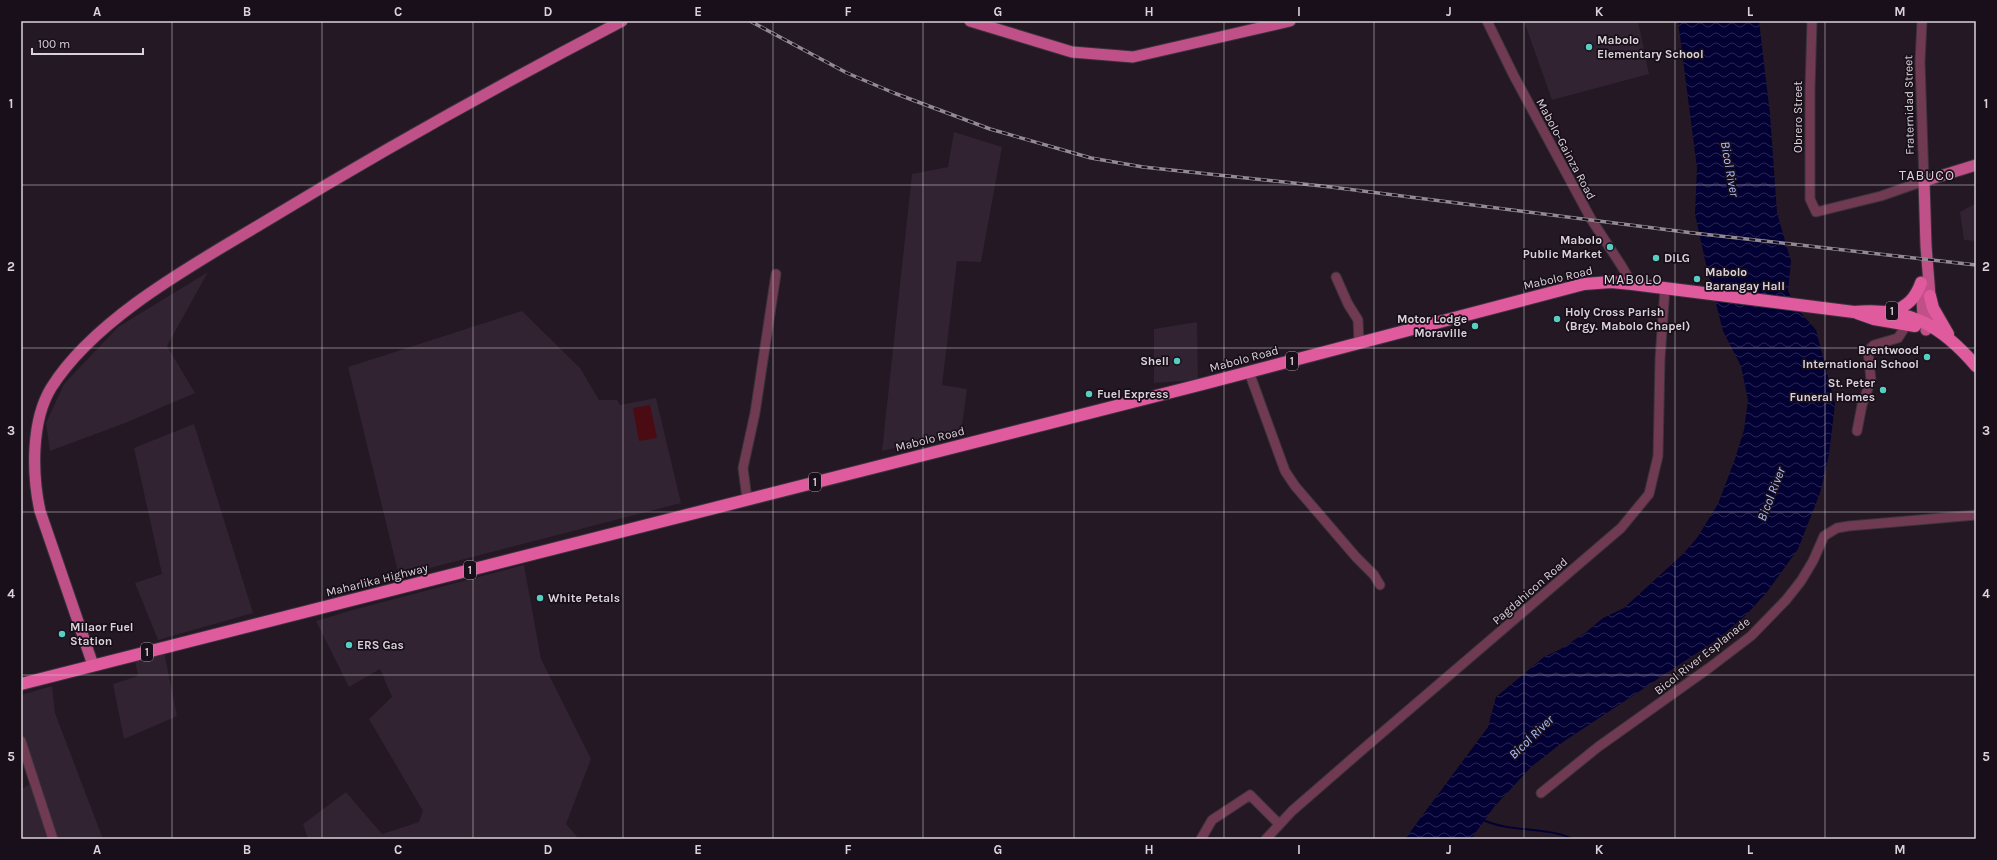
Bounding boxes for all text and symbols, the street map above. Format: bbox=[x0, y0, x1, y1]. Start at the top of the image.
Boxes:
text: A bbox=[93, 4, 101, 19]
text: B bbox=[243, 4, 251, 19]
text: C bbox=[394, 4, 402, 19]
text: D bbox=[544, 4, 553, 19]
text: E bbox=[694, 4, 702, 19]
text: F bbox=[844, 4, 852, 19]
text: G bbox=[994, 4, 1002, 19]
text: H bbox=[1144, 4, 1154, 19]
text: I bbox=[1297, 4, 1301, 19]
text: J bbox=[1446, 4, 1452, 19]
text: K bbox=[1595, 4, 1604, 19]
text: L bbox=[1747, 4, 1754, 19]
text: M bbox=[1894, 4, 1906, 19]
scale bar bbox=[32, 30, 143, 56]
place label: Mabolo Elementary School bbox=[1597, 33, 1704, 61]
text: 100 m bbox=[38, 37, 70, 51]
marker: Mabolo Elementary School bbox=[1584, 42, 1594, 52]
street label: Fraternidad Street bbox=[1901, 55, 1917, 155]
street label: Obrero Street bbox=[1791, 80, 1805, 153]
text: 1 bbox=[9, 96, 13, 111]
street label: Mabolo-Gainza Road bbox=[1533, 96, 1599, 202]
text: 1 bbox=[1984, 96, 1988, 111]
water label: Bicol River bbox=[1718, 140, 1742, 199]
district label: TABUCO bbox=[1899, 167, 1955, 184]
place label: Mabolo Public Market bbox=[1523, 233, 1602, 261]
marker: Mabolo Public Market bbox=[1605, 242, 1615, 252]
place label: DILG bbox=[1664, 251, 1690, 265]
marker: DILG bbox=[1651, 253, 1661, 263]
text: 2 bbox=[7, 259, 15, 274]
text: 2 bbox=[1982, 259, 1990, 274]
street label: Mabolo Road bbox=[1522, 263, 1594, 293]
place label: Mabolo Barangay Hall bbox=[1705, 265, 1785, 293]
district label: MABOLO bbox=[1603, 271, 1663, 288]
marker: Mabolo Barangay Hall bbox=[1692, 274, 1702, 284]
road number: 1 bbox=[1886, 302, 1898, 320]
place label: Holy Cross Parish (Brgy. Mabolo Chapel) bbox=[1565, 305, 1690, 333]
place label: Motor Lodge Moraville bbox=[1397, 312, 1467, 340]
marker: Holy Cross Parish (Brgy. Mabolo Chapel) bbox=[1552, 314, 1562, 324]
marker: Motor Lodge Moraville bbox=[1470, 321, 1480, 331]
street label: Mabolo Road bbox=[1208, 343, 1280, 375]
place label: Brentwood International School bbox=[1802, 343, 1919, 371]
road number: 1 bbox=[1286, 352, 1298, 370]
marker: Brentwood International School bbox=[1922, 352, 1932, 362]
place label: Shell bbox=[1140, 354, 1169, 368]
marker: Shell bbox=[1172, 356, 1182, 366]
place label: St. Peter Funeral Homes bbox=[1790, 376, 1875, 404]
marker: St. Peter Funeral Homes bbox=[1878, 385, 1888, 395]
place label: Fuel Express bbox=[1097, 387, 1169, 401]
marker: Fuel Express bbox=[1084, 389, 1094, 399]
text: 3 bbox=[7, 423, 15, 438]
text: 3 bbox=[1982, 423, 1990, 438]
street label: Mabolo Road bbox=[894, 424, 966, 454]
water label: Bicol River bbox=[1754, 465, 1788, 523]
road number: 1 bbox=[809, 473, 821, 491]
street label: Pagdahicon Road bbox=[1490, 555, 1570, 627]
street label: Maharlika Highway bbox=[325, 560, 430, 599]
road number: 1 bbox=[464, 561, 476, 579]
text: 4 bbox=[7, 586, 15, 601]
text: 4 bbox=[1982, 586, 1990, 601]
place label: White Petals bbox=[548, 591, 620, 605]
marker: White Petals bbox=[535, 593, 545, 603]
street label: Bicol River Esplanade bbox=[1651, 614, 1753, 698]
place label: Milaor Fuel Station bbox=[70, 620, 133, 648]
marker: Milaor Fuel Station bbox=[57, 629, 67, 639]
place label: ERS Gas bbox=[357, 638, 404, 652]
marker: ERS Gas bbox=[344, 640, 354, 650]
road number: 1 bbox=[141, 643, 153, 661]
water label: Bicol River bbox=[1506, 712, 1557, 762]
text: 5 bbox=[7, 749, 15, 764]
text: 5 bbox=[1982, 749, 1990, 764]
text: A bbox=[93, 842, 101, 857]
text: B bbox=[243, 842, 251, 857]
text: C bbox=[394, 842, 402, 857]
text: D bbox=[544, 842, 553, 857]
text: E bbox=[694, 842, 702, 857]
text: F bbox=[844, 842, 852, 857]
text: G bbox=[994, 842, 1002, 857]
text: H bbox=[1144, 842, 1154, 857]
text: I bbox=[1297, 842, 1301, 857]
text: J bbox=[1446, 842, 1452, 857]
text: K bbox=[1595, 842, 1604, 857]
text: L bbox=[1747, 842, 1754, 857]
text: M bbox=[1894, 842, 1906, 857]

